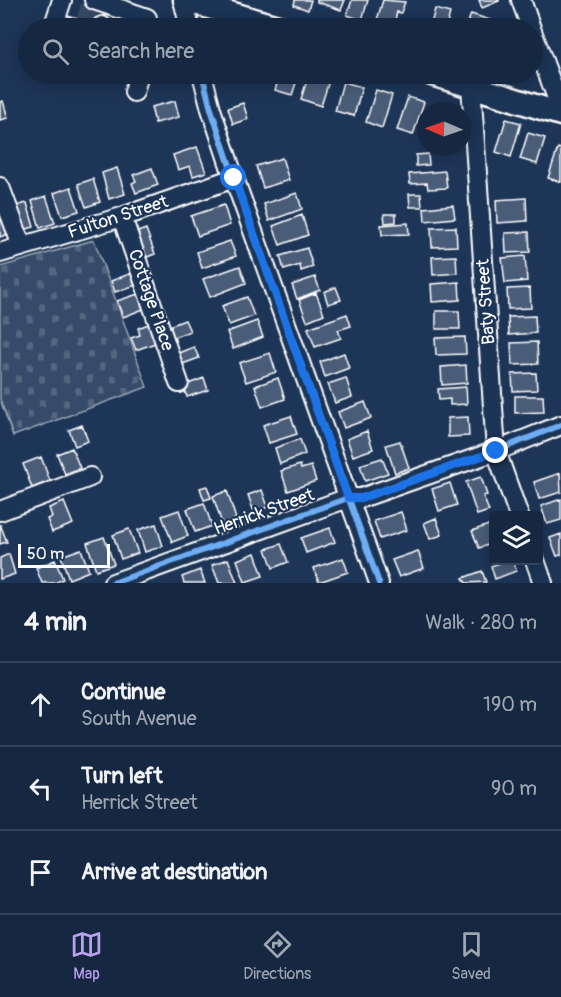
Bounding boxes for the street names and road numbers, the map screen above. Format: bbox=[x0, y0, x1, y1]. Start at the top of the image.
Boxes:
street label: Fulton Street bbox=[65, 190, 172, 244]
street label: Cottage Place bbox=[123, 246, 179, 354]
street label: Baty Street bbox=[471, 258, 500, 346]
street label: Herrick Street bbox=[211, 483, 318, 541]

